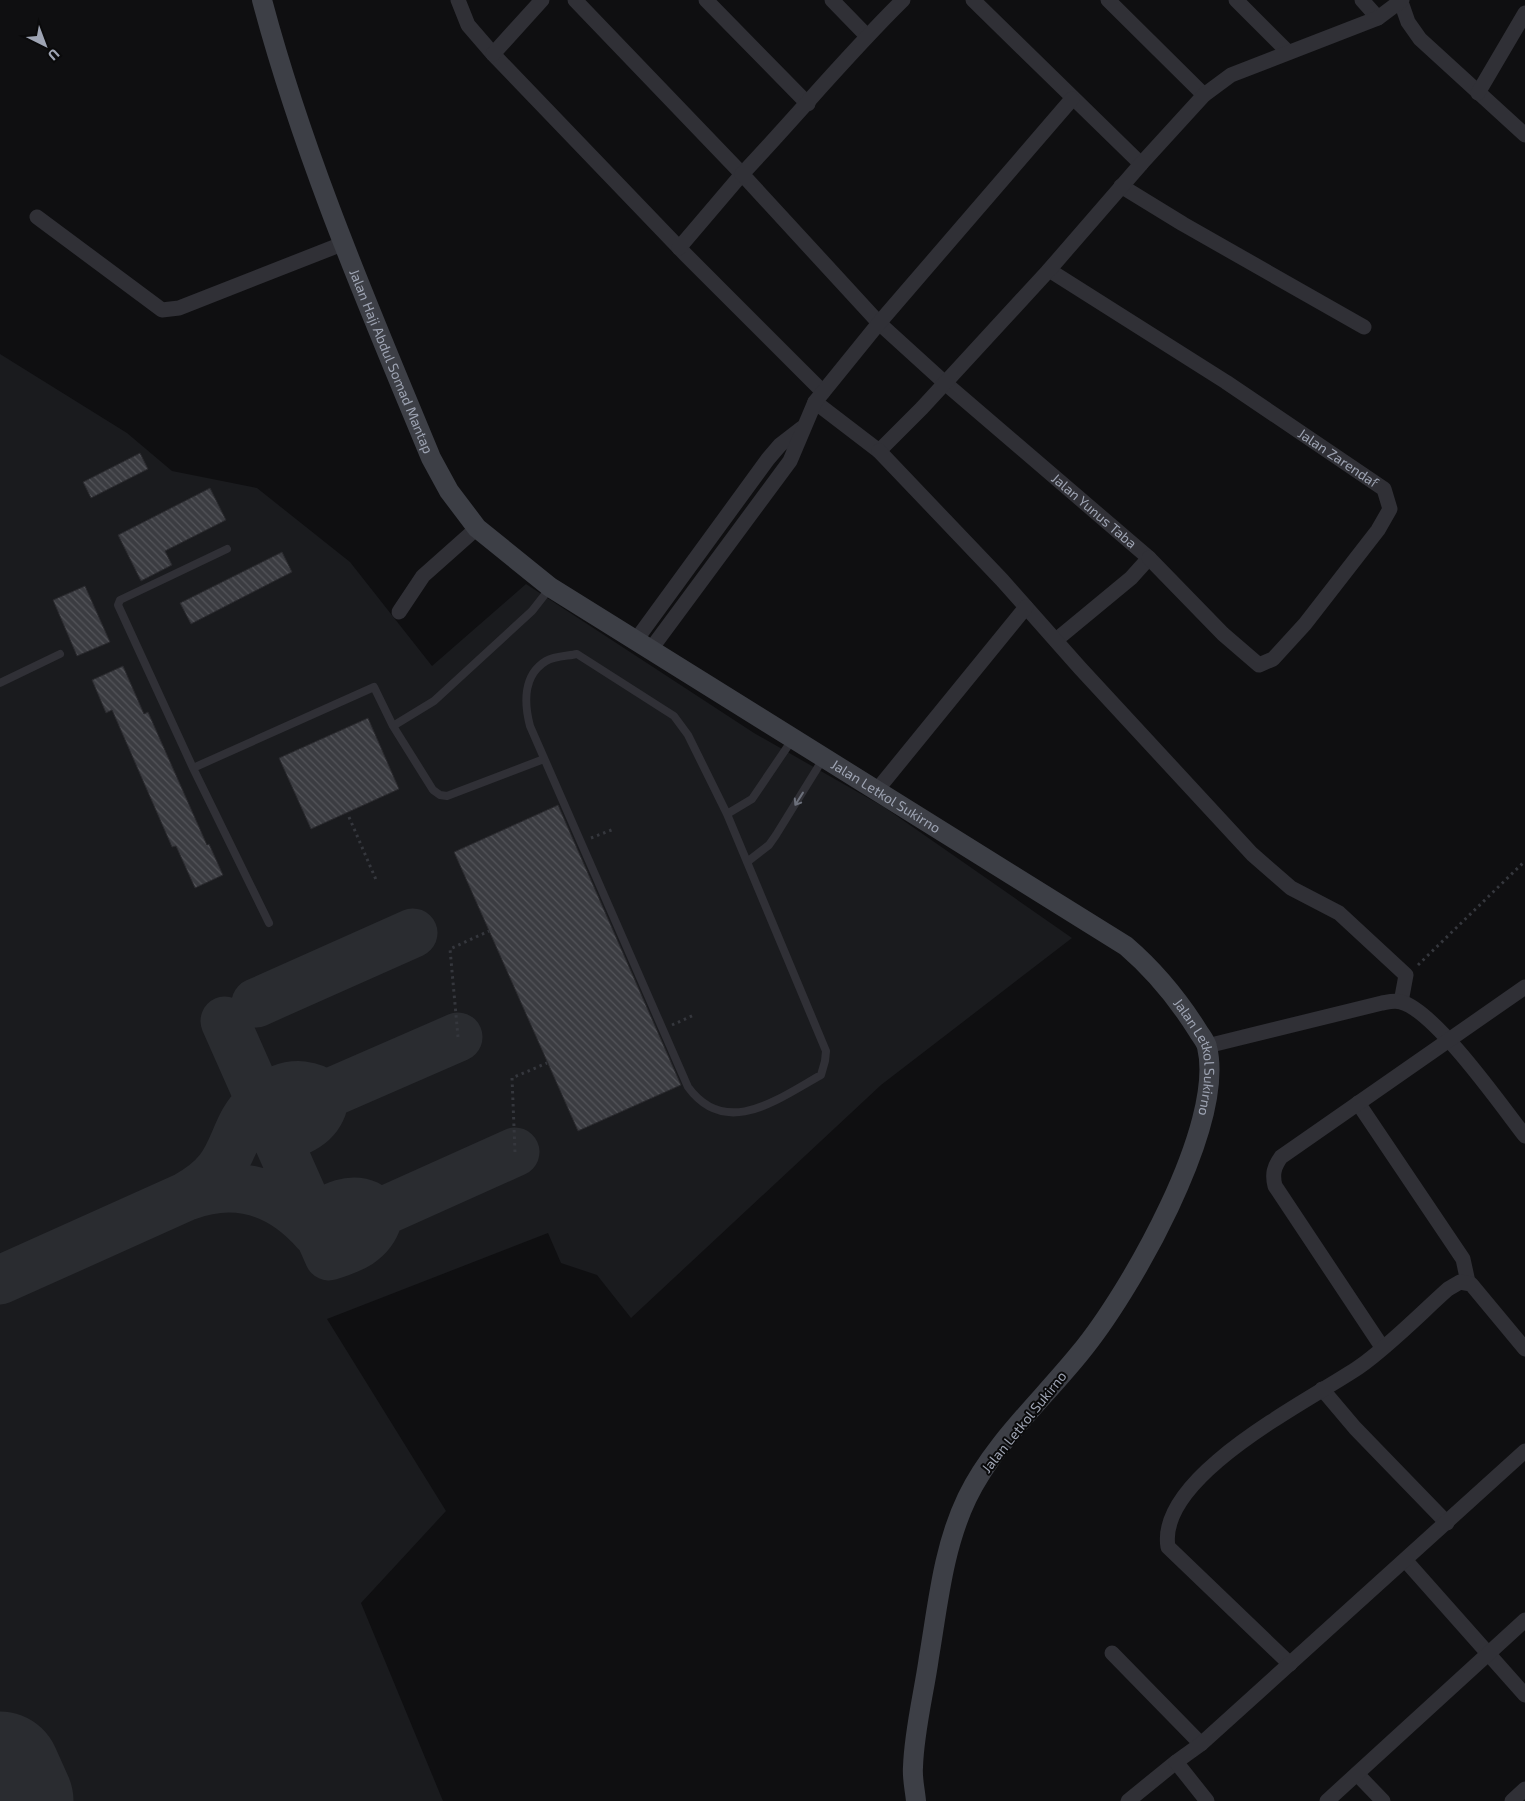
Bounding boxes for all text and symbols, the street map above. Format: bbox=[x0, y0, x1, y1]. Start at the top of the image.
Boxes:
north arrow bbox=[20, 20, 70, 70]
text: U bbox=[45, 46, 63, 65]
street label: Jalan Haji Abdul Somad Mantap bbox=[346, 266, 437, 456]
street label: Jalan Zarendaf bbox=[1295, 424, 1382, 491]
street label: Jalan Yunus Taba bbox=[1048, 469, 1140, 552]
street label: Jalan Letkol Sukirno bbox=[828, 755, 944, 836]
one-way arrow bbox=[793, 791, 803, 805]
street label: Jalan Letkol Sukirno bbox=[1170, 994, 1218, 1118]
street label: Jalan Letkol Sukirno bbox=[978, 1368, 1070, 1476]

